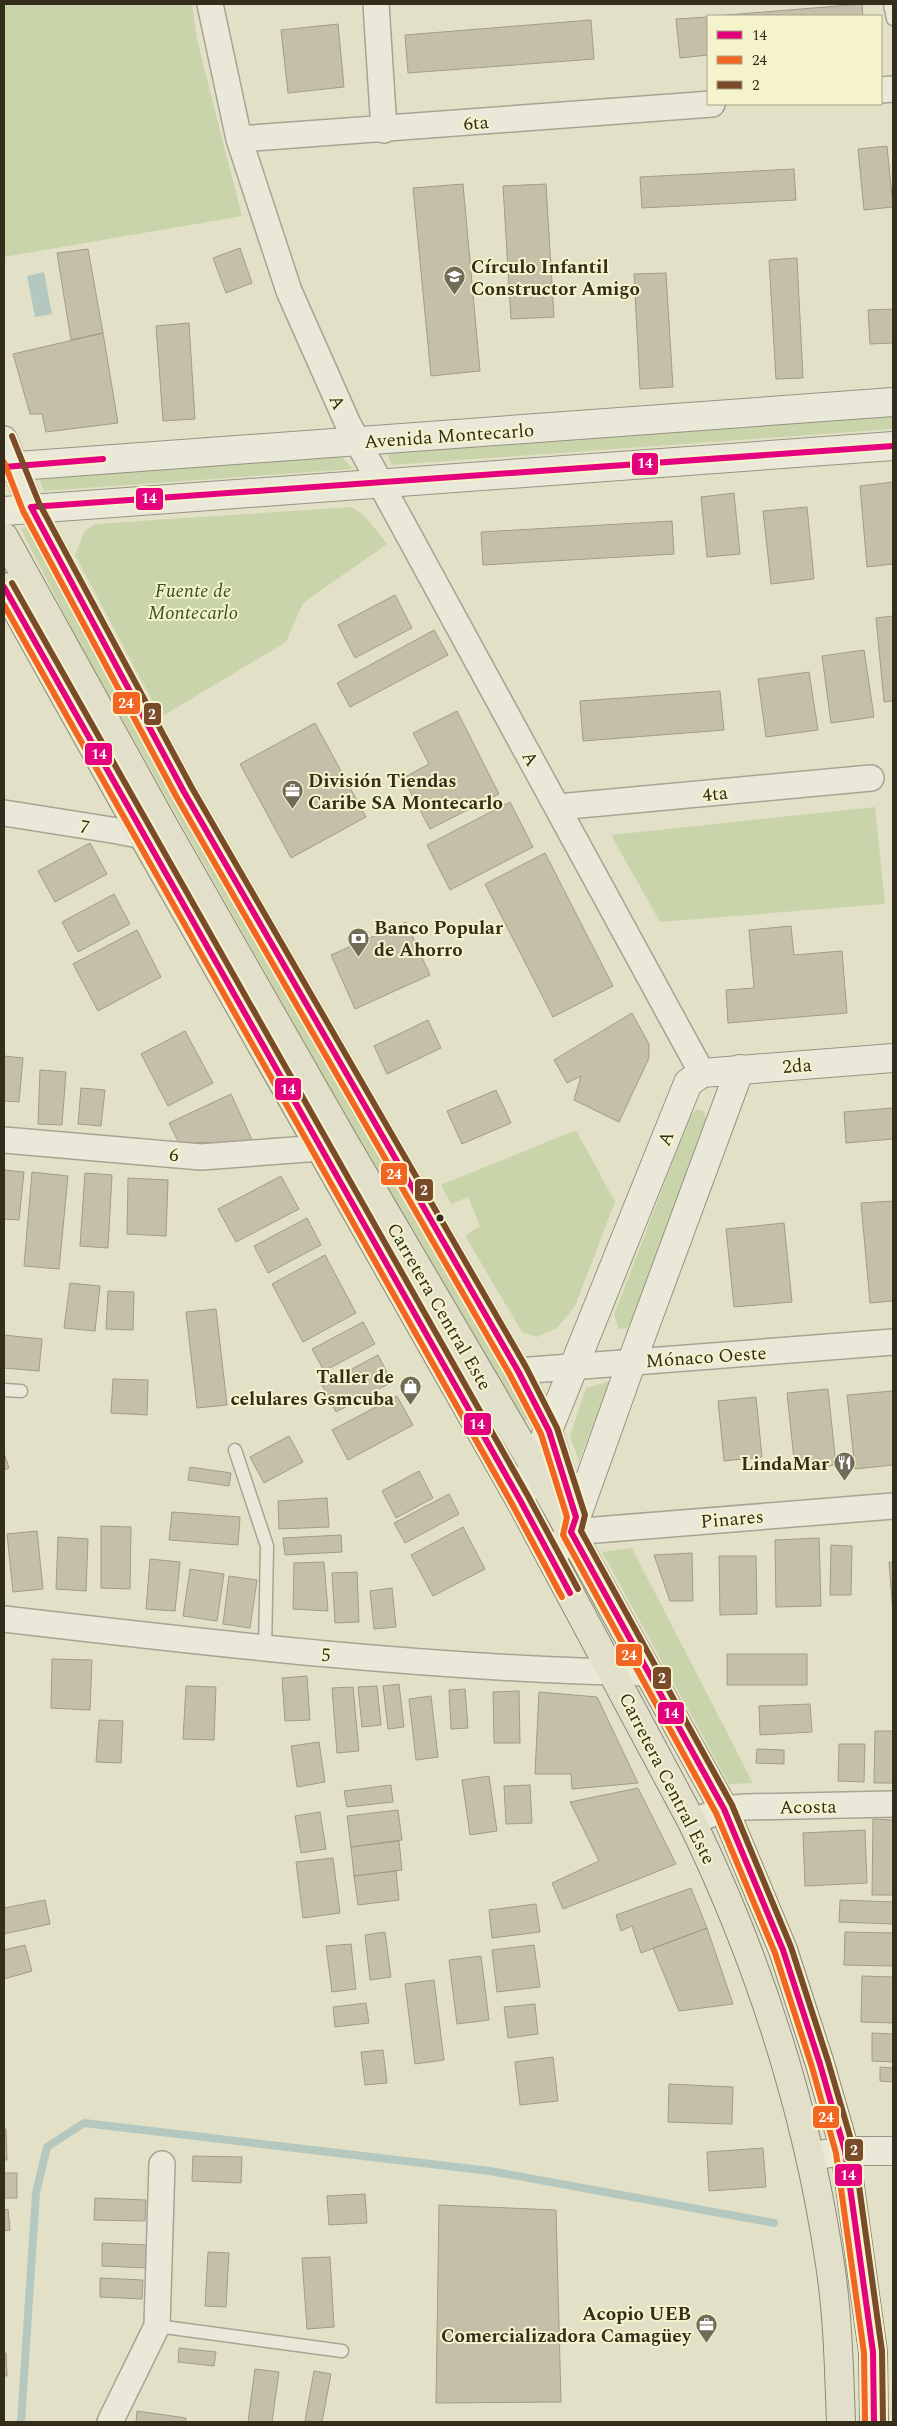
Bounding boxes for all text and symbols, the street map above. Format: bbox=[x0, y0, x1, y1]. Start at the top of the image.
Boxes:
legend bbox=[707, 15, 882, 105]
text: 14 bbox=[752, 24, 768, 47]
text: 24 bbox=[752, 49, 768, 72]
text: 2 bbox=[752, 74, 760, 97]
street label: 6ta bbox=[462, 108, 491, 139]
place label: Círculo Infantil Constructor Amigo bbox=[471, 253, 640, 304]
school or university icon: Círculo Infantil Constructor Amigo bbox=[443, 265, 467, 296]
street label: A bbox=[320, 390, 353, 415]
street label: Avenida Montecarlo bbox=[363, 416, 535, 457]
line badge: 14 bbox=[631, 452, 659, 476]
text: 14 bbox=[637, 453, 653, 474]
line badge: 14 bbox=[135, 487, 164, 511]
text: 14 bbox=[141, 488, 157, 509]
park label: Fuente de Montecarlo bbox=[148, 577, 238, 628]
line badge: 24 bbox=[112, 691, 141, 715]
text: 24 bbox=[118, 693, 134, 714]
line badge: 2 bbox=[143, 702, 162, 726]
text: 2 bbox=[148, 704, 156, 725]
line badge: 14 bbox=[84, 742, 113, 766]
text: 14 bbox=[91, 744, 107, 765]
street label: A bbox=[514, 745, 546, 772]
place label: División Tiendas Caribe SA Montecarlo bbox=[308, 767, 503, 818]
office icon: División Tiendas Caribe SA Montecarlo bbox=[280, 779, 304, 810]
street label: 4ta bbox=[701, 779, 730, 810]
street label: 7 bbox=[78, 812, 92, 843]
place label: Banco Popular de Ahorro bbox=[374, 914, 504, 965]
bank icon: Banco Popular de Ahorro bbox=[346, 926, 370, 957]
street label: 2da bbox=[781, 1051, 813, 1082]
line badge: 14 bbox=[274, 1077, 302, 1101]
text: 14 bbox=[280, 1079, 296, 1100]
street label: A bbox=[650, 1127, 683, 1151]
street label: 6 bbox=[168, 1141, 180, 1170]
line badge: 24 bbox=[380, 1162, 408, 1186]
text: 24 bbox=[386, 1164, 402, 1185]
line badge: 2 bbox=[414, 1178, 434, 1202]
text: 2 bbox=[420, 1180, 428, 1201]
unlabelled marker bbox=[435, 1213, 445, 1223]
street label: Carretera Central Este bbox=[379, 1217, 499, 1396]
street label: Mónaco Oeste bbox=[645, 1339, 768, 1376]
place label: Taller de celulares Gsmcuba bbox=[230, 1363, 394, 1414]
shop icon: Taller de celulares Gsmcuba bbox=[398, 1375, 422, 1406]
line badge: 14 bbox=[463, 1412, 492, 1436]
text: 14 bbox=[469, 1414, 485, 1435]
place label: LindaMar bbox=[741, 1450, 830, 1479]
restaurant icon: LindaMar bbox=[833, 1451, 857, 1482]
street label: Pinares bbox=[699, 1502, 765, 1537]
street label: 5 bbox=[320, 1641, 332, 1670]
line badge: 24 bbox=[615, 1643, 643, 1667]
text: 24 bbox=[621, 1645, 637, 1666]
line badge: 2 bbox=[652, 1666, 672, 1690]
text: 2 bbox=[658, 1668, 666, 1689]
street label: Carretera Central Este bbox=[611, 1688, 723, 1870]
line badge: 14 bbox=[657, 1701, 685, 1725]
text: 14 bbox=[663, 1703, 679, 1724]
street label: Acosta bbox=[779, 1792, 838, 1822]
line badge: 24 bbox=[812, 2105, 840, 2129]
text: 24 bbox=[818, 2107, 834, 2128]
line badge: 2 bbox=[844, 2138, 864, 2162]
text: 2 bbox=[850, 2140, 858, 2161]
line badge: 14 bbox=[834, 2163, 863, 2187]
text: 14 bbox=[840, 2165, 856, 2186]
place label: Acopio UEB Comercializadora Camagüey bbox=[441, 2300, 692, 2351]
office icon: Acopio UEB Comercializadora Camagüey bbox=[695, 2312, 719, 2343]

